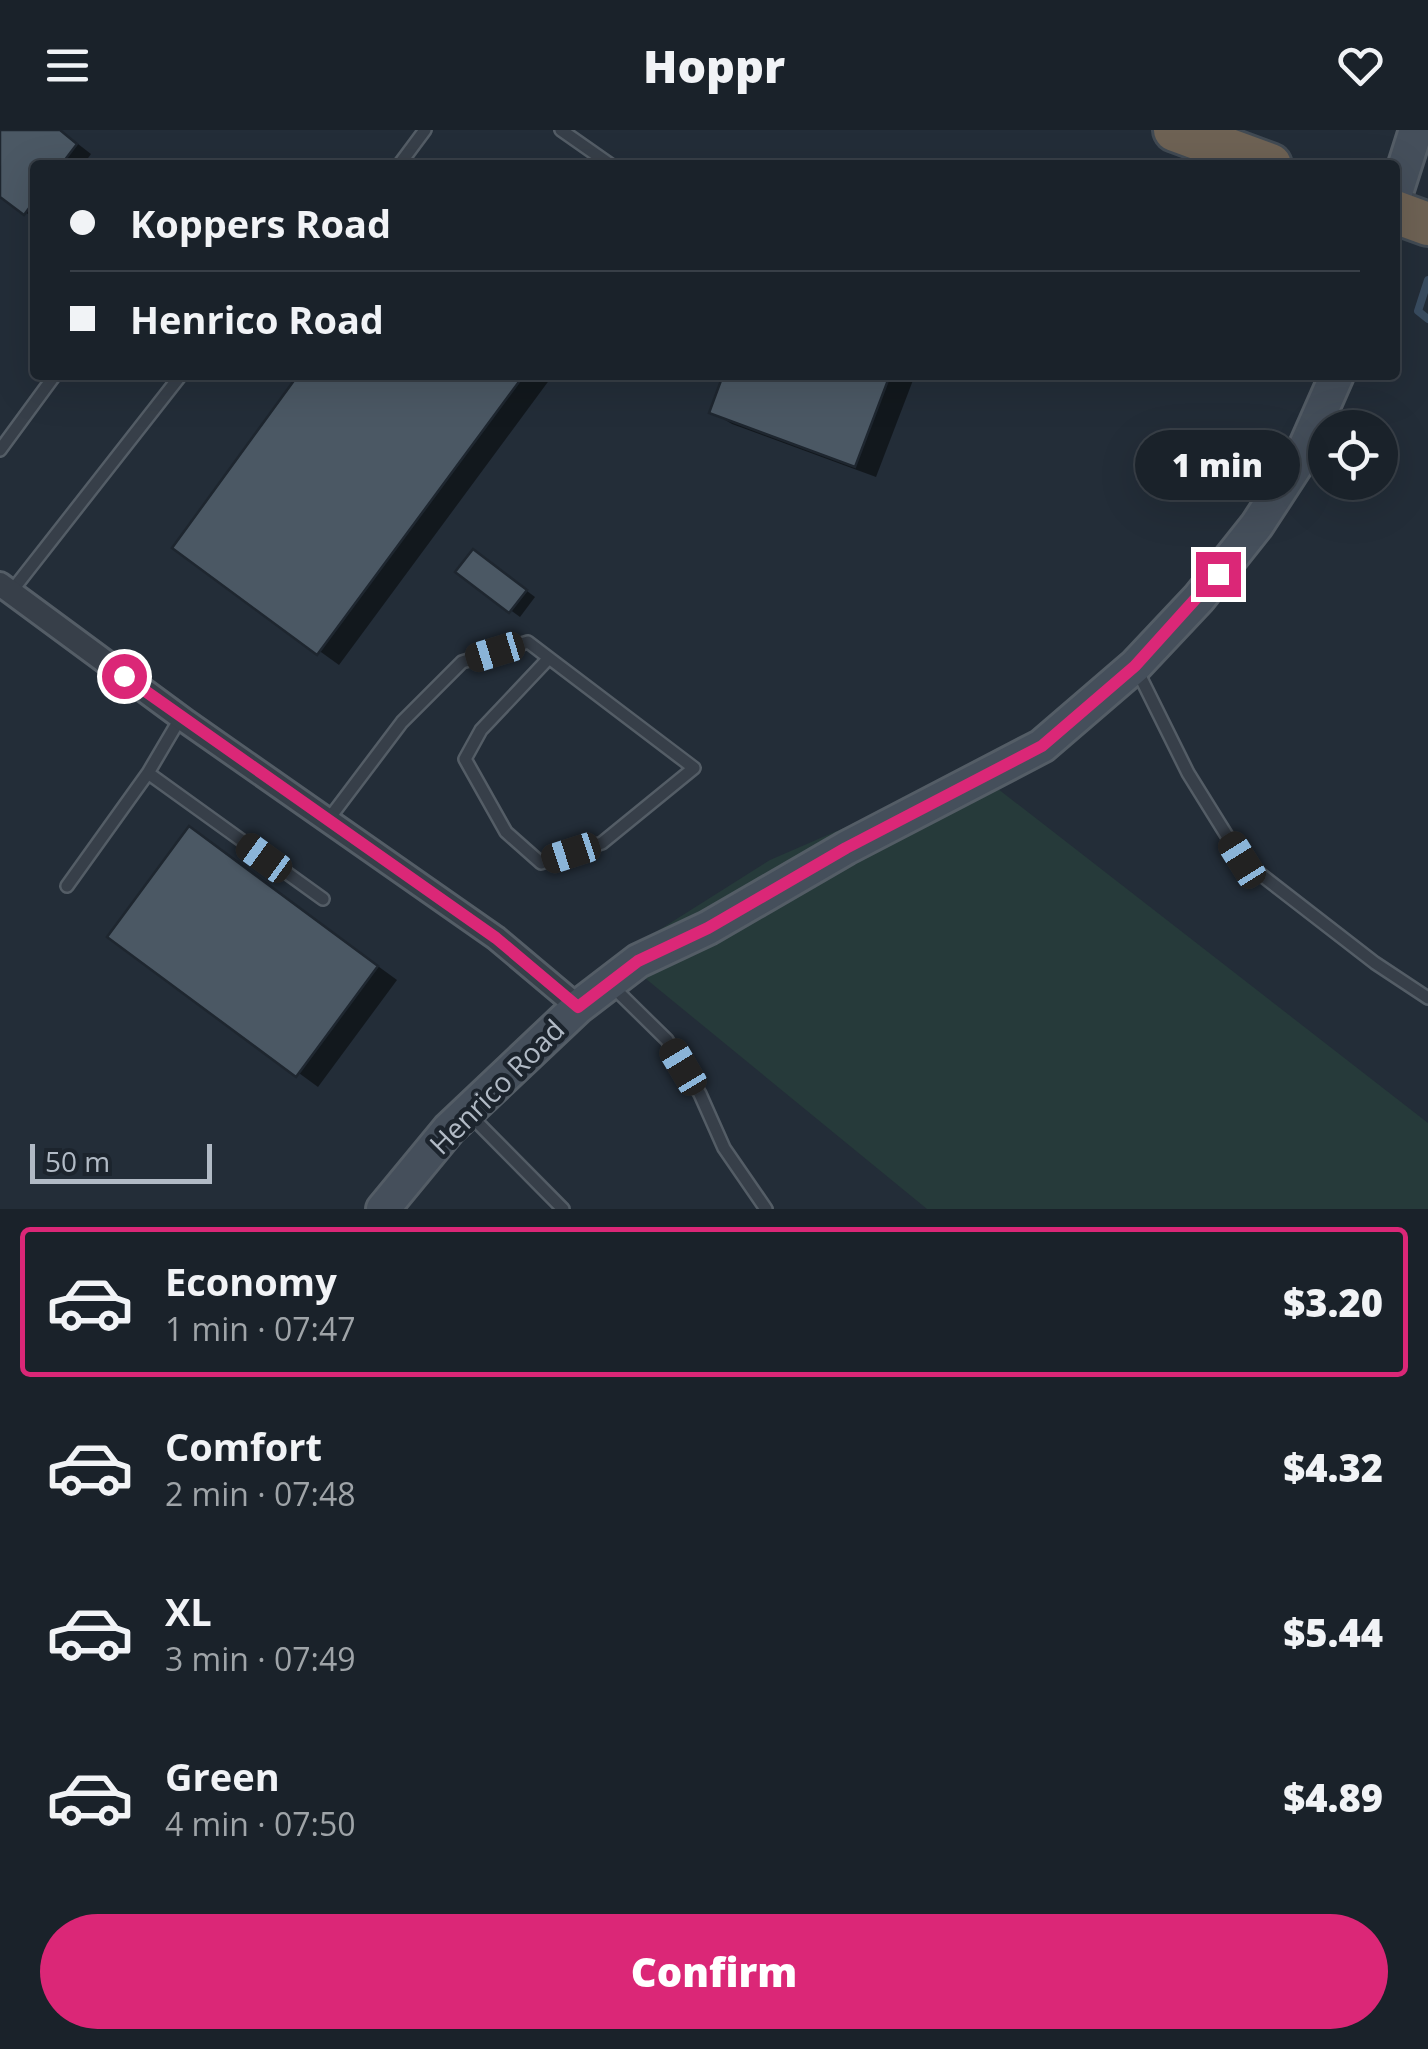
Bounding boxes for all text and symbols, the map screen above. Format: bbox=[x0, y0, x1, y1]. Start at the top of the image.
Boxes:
text: Hoppr bbox=[643, 35, 785, 96]
icon: menu bbox=[40, 38, 95, 93]
icon: heart bbox=[1333, 38, 1388, 93]
text: Koppers Road bbox=[130, 197, 391, 249]
text: Henrico Road bbox=[130, 293, 384, 345]
map controls bbox=[1308, 410, 1398, 500]
button: locate bbox=[1308, 410, 1398, 500]
callout: 1 min bbox=[1136, 429, 1300, 499]
text: 1 min bbox=[1172, 443, 1263, 486]
route end bbox=[1196, 552, 1241, 597]
car bbox=[462, 629, 528, 675]
route start bbox=[102, 654, 147, 699]
car bbox=[1213, 827, 1271, 893]
car bbox=[231, 828, 297, 888]
car bbox=[538, 829, 604, 877]
street label: Henrico Road bbox=[420, 1010, 572, 1162]
car bbox=[655, 1034, 711, 1100]
scale bar bbox=[30, 1139, 212, 1184]
text: 50 m bbox=[45, 1142, 110, 1180]
text: Economy bbox=[165, 1255, 337, 1307]
icon: car bbox=[45, 1257, 135, 1347]
text: $3.20 bbox=[1283, 1276, 1383, 1328]
text: 1 min · 07:47 bbox=[165, 1307, 356, 1350]
text: Comfort bbox=[165, 1420, 322, 1472]
icon: car bbox=[45, 1422, 135, 1512]
text: $4.32 bbox=[1283, 1441, 1383, 1493]
text: 2 min · 07:48 bbox=[165, 1472, 356, 1515]
text: XL bbox=[165, 1585, 212, 1637]
icon: car bbox=[45, 1587, 135, 1677]
text: $5.44 bbox=[1283, 1606, 1383, 1658]
text: 3 min · 07:49 bbox=[165, 1637, 356, 1680]
text: Green bbox=[165, 1750, 280, 1802]
icon: car bbox=[45, 1752, 135, 1842]
text: $4.89 bbox=[1283, 1771, 1383, 1823]
text: 4 min · 07:50 bbox=[165, 1802, 356, 1845]
button: Confirm bbox=[40, 1914, 1388, 2029]

